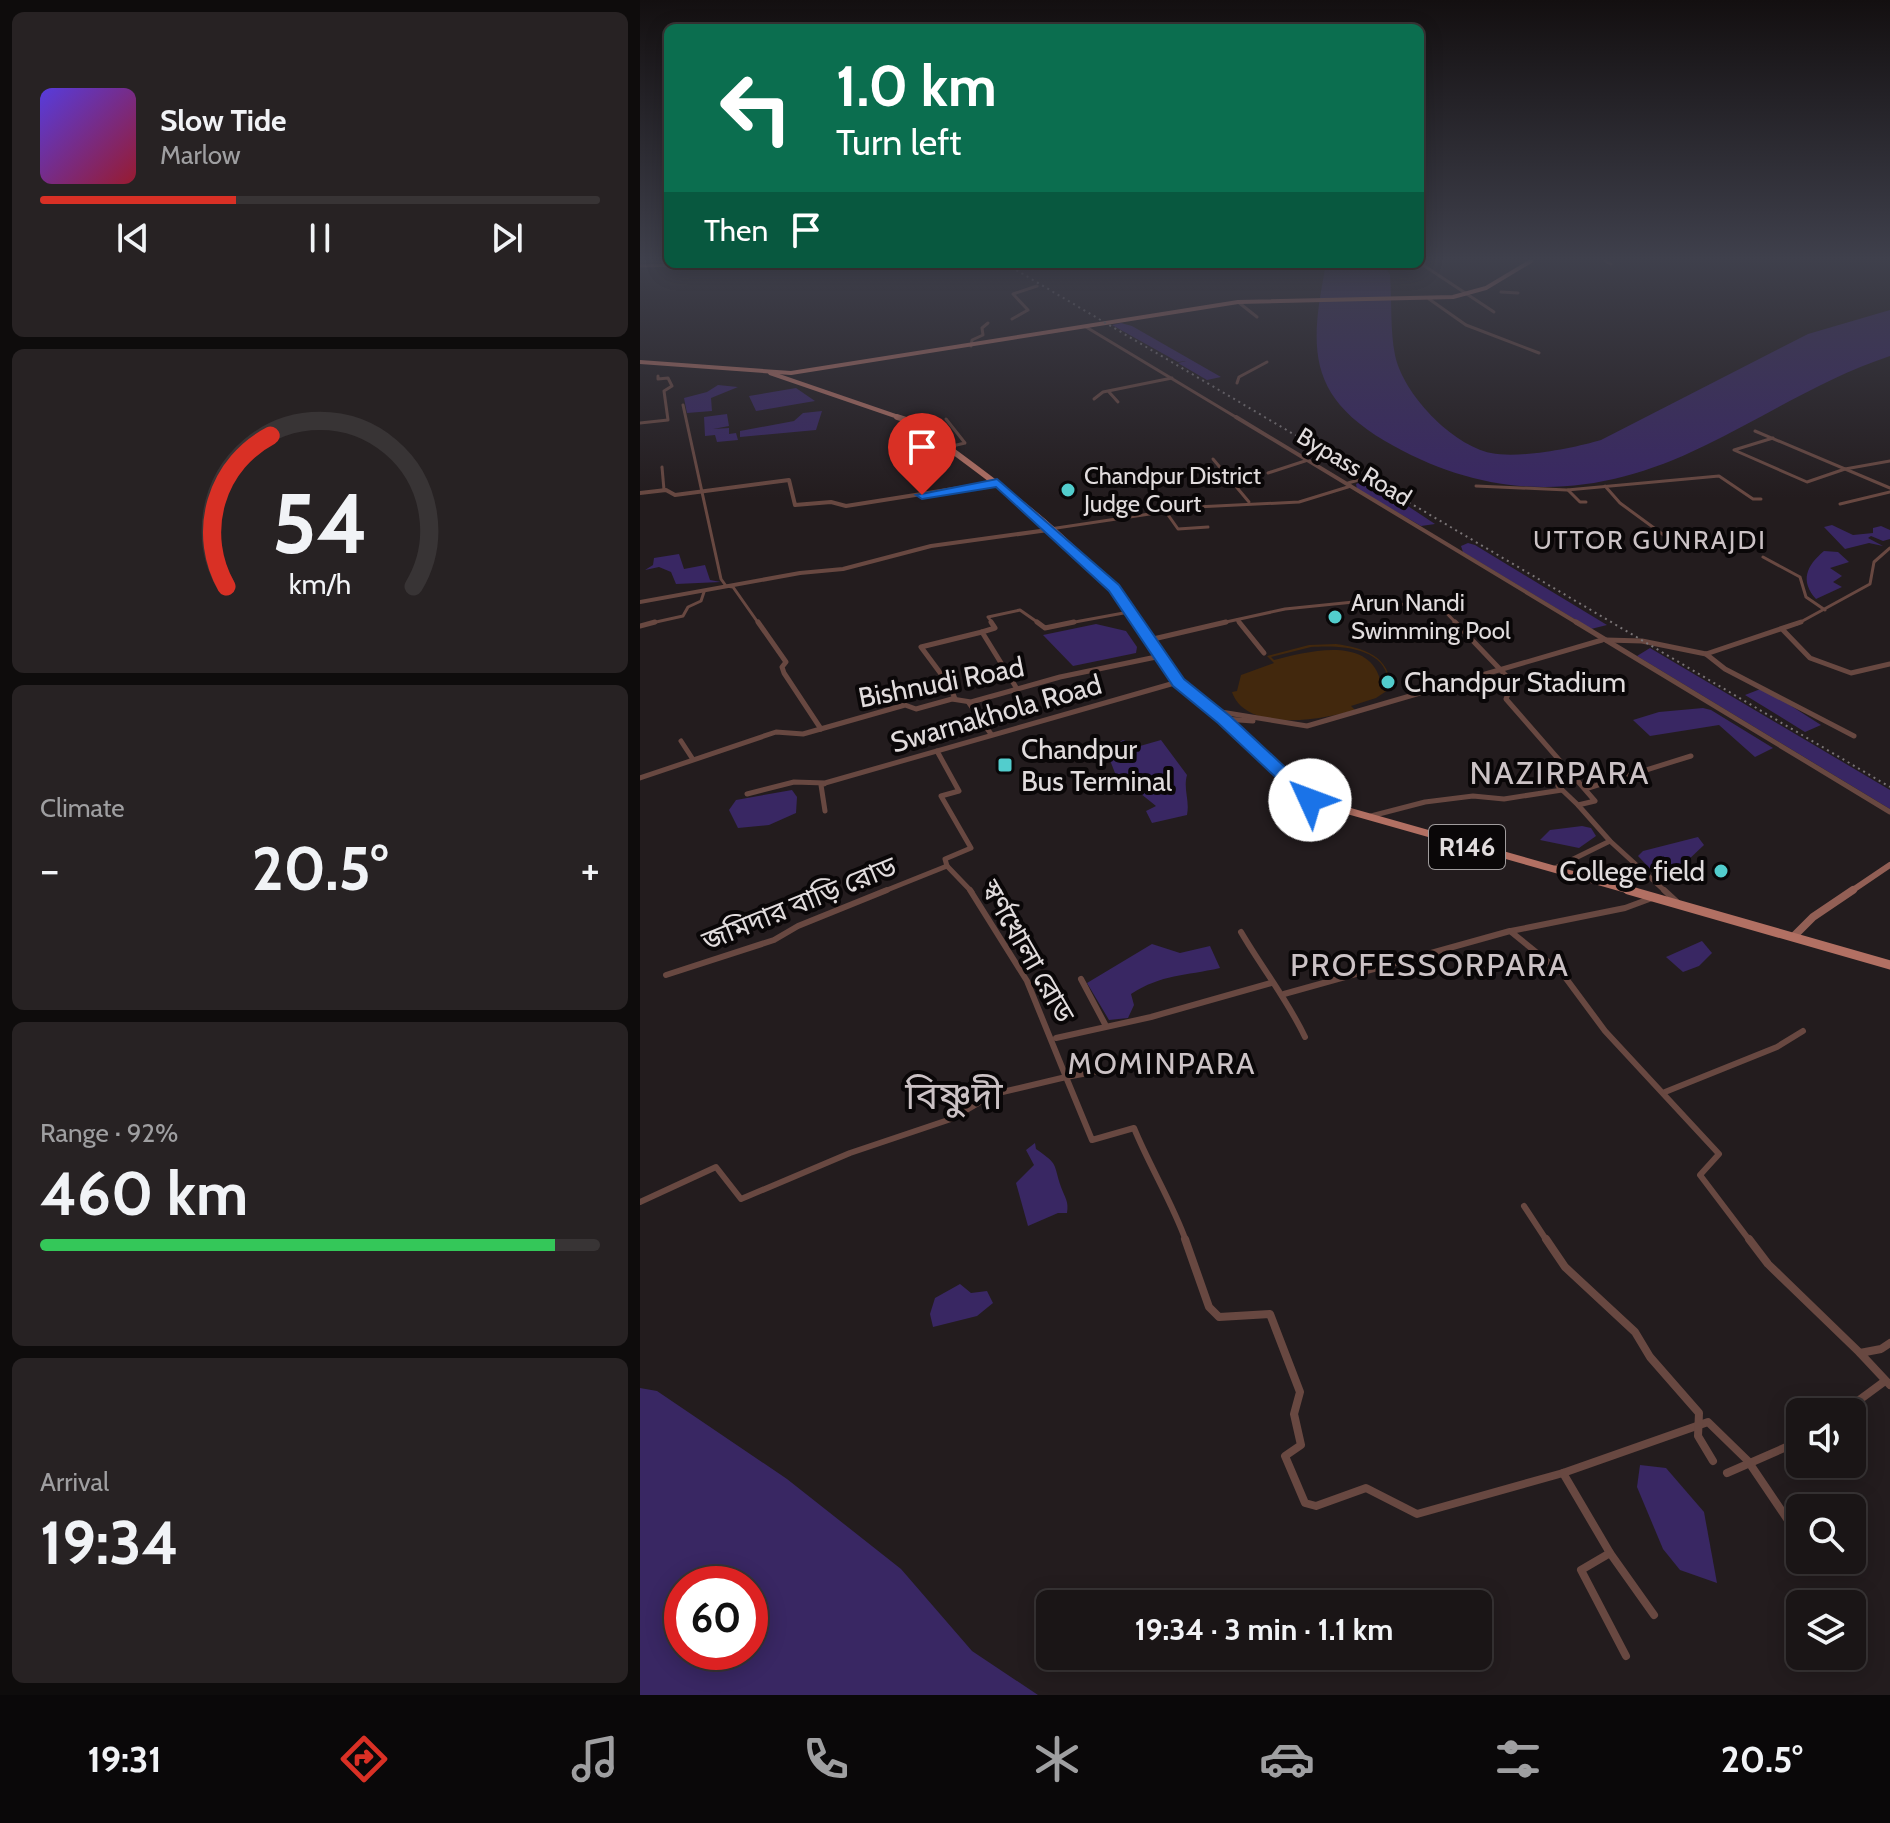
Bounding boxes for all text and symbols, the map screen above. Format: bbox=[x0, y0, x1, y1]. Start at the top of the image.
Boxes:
text: 1.0 km bbox=[836, 52, 997, 120]
icon: left bbox=[704, 56, 808, 160]
text: Slow Tide bbox=[160, 102, 287, 139]
text: Turn left bbox=[836, 120, 961, 164]
text: Marlow bbox=[160, 139, 241, 171]
icon: arrive bbox=[784, 208, 828, 252]
text: Then bbox=[704, 212, 768, 249]
icon: previous bbox=[111, 216, 155, 260]
icon: pause bbox=[298, 216, 342, 260]
icon: next bbox=[485, 216, 529, 260]
pin bbox=[888, 413, 956, 495]
street label: Bypass Road bbox=[1292, 421, 1417, 512]
icon: arrive bbox=[900, 425, 944, 469]
place label: Chandpur District Judge Court bbox=[1083, 461, 1261, 518]
text: 54 bbox=[272, 472, 368, 573]
marker: Chandpur District Judge Court bbox=[1059, 481, 1077, 499]
district label: UTTOR GUNRAJDI bbox=[1533, 524, 1767, 556]
text: km/h bbox=[289, 566, 351, 601]
place label: Arun Nandi Swimming Pool bbox=[1351, 588, 1511, 645]
marker: Arun Nandi Swimming Pool bbox=[1326, 608, 1344, 626]
street label: Bishnudi Road bbox=[855, 649, 1027, 715]
place label: Chandpur Stadium bbox=[1404, 665, 1626, 699]
street label: Swarnakhola Road bbox=[887, 667, 1105, 759]
marker: Chandpur Stadium bbox=[1379, 673, 1397, 691]
place label: Chandpur Bus Terminal bbox=[1021, 732, 1173, 798]
district label: NAZIRPARA bbox=[1469, 753, 1651, 792]
marker: Chandpur Bus Terminal bbox=[996, 756, 1014, 774]
position arrow bbox=[1268, 758, 1352, 842]
text: Climate bbox=[40, 792, 125, 824]
road number: R146 bbox=[1429, 825, 1505, 869]
text: 20.5° bbox=[252, 832, 388, 905]
text: − bbox=[40, 843, 59, 896]
text: + bbox=[581, 843, 600, 896]
street label: জমিদার বাড়ি রোড bbox=[696, 848, 902, 958]
place label: College field bbox=[1559, 854, 1705, 888]
marker: College field bbox=[1712, 862, 1730, 880]
street label: স্বর্ণখোলা রোড bbox=[973, 873, 1083, 1029]
district label: PROFESSORPARA bbox=[1290, 945, 1570, 984]
district label: MOMINPARA bbox=[1067, 1045, 1257, 1082]
district label: বিষ্ণুদী bbox=[904, 1072, 1004, 1119]
text: Range · 92% bbox=[40, 1117, 178, 1149]
text: 460 km bbox=[40, 1157, 248, 1230]
map controls bbox=[1786, 1398, 1866, 1670]
button: sound bbox=[1786, 1398, 1866, 1478]
text: Arrival bbox=[40, 1466, 109, 1498]
button: search bbox=[1786, 1494, 1866, 1574]
text: 19:34 bbox=[40, 1506, 179, 1579]
speed limit sign: 60 bbox=[664, 1566, 768, 1670]
button: layers bbox=[1786, 1590, 1866, 1670]
text: 19:34 · 3 min · 1.1 km bbox=[1135, 1611, 1393, 1648]
icon: directions bbox=[336, 1731, 392, 1787]
icon: music bbox=[567, 1731, 623, 1787]
icon: phone bbox=[798, 1731, 854, 1787]
icon: climate bbox=[1029, 1731, 1085, 1787]
icon: car bbox=[1259, 1731, 1315, 1787]
icon: filters bbox=[1490, 1731, 1546, 1787]
text: 19:31 bbox=[87, 1737, 162, 1781]
text: 20.5° bbox=[1721, 1737, 1803, 1781]

